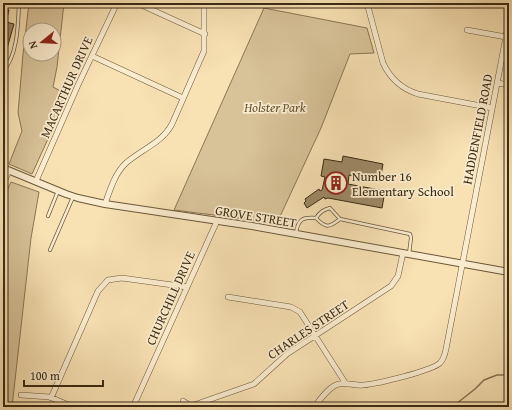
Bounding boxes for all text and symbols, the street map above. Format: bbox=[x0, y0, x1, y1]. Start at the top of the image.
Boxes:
north arrow bbox=[22, 22, 62, 62]
street label: MACARTHUR DRIVE bbox=[36, 33, 98, 141]
text: N bbox=[24, 39, 41, 51]
street label: HADDENFIELD ROAD bbox=[457, 72, 498, 186]
park label: Holster Park bbox=[243, 98, 306, 117]
place label: Number 16 Elementary School bbox=[352, 167, 454, 201]
building icon: Number 16 Elementary School bbox=[323, 170, 349, 196]
street label: GROVE STREET bbox=[214, 201, 299, 232]
street label: CHURCHILL DRIVE bbox=[141, 248, 200, 348]
street label: CHARLES STREET bbox=[264, 295, 353, 364]
scale bar bbox=[24, 362, 103, 388]
text: 100 m bbox=[30, 367, 60, 384]

